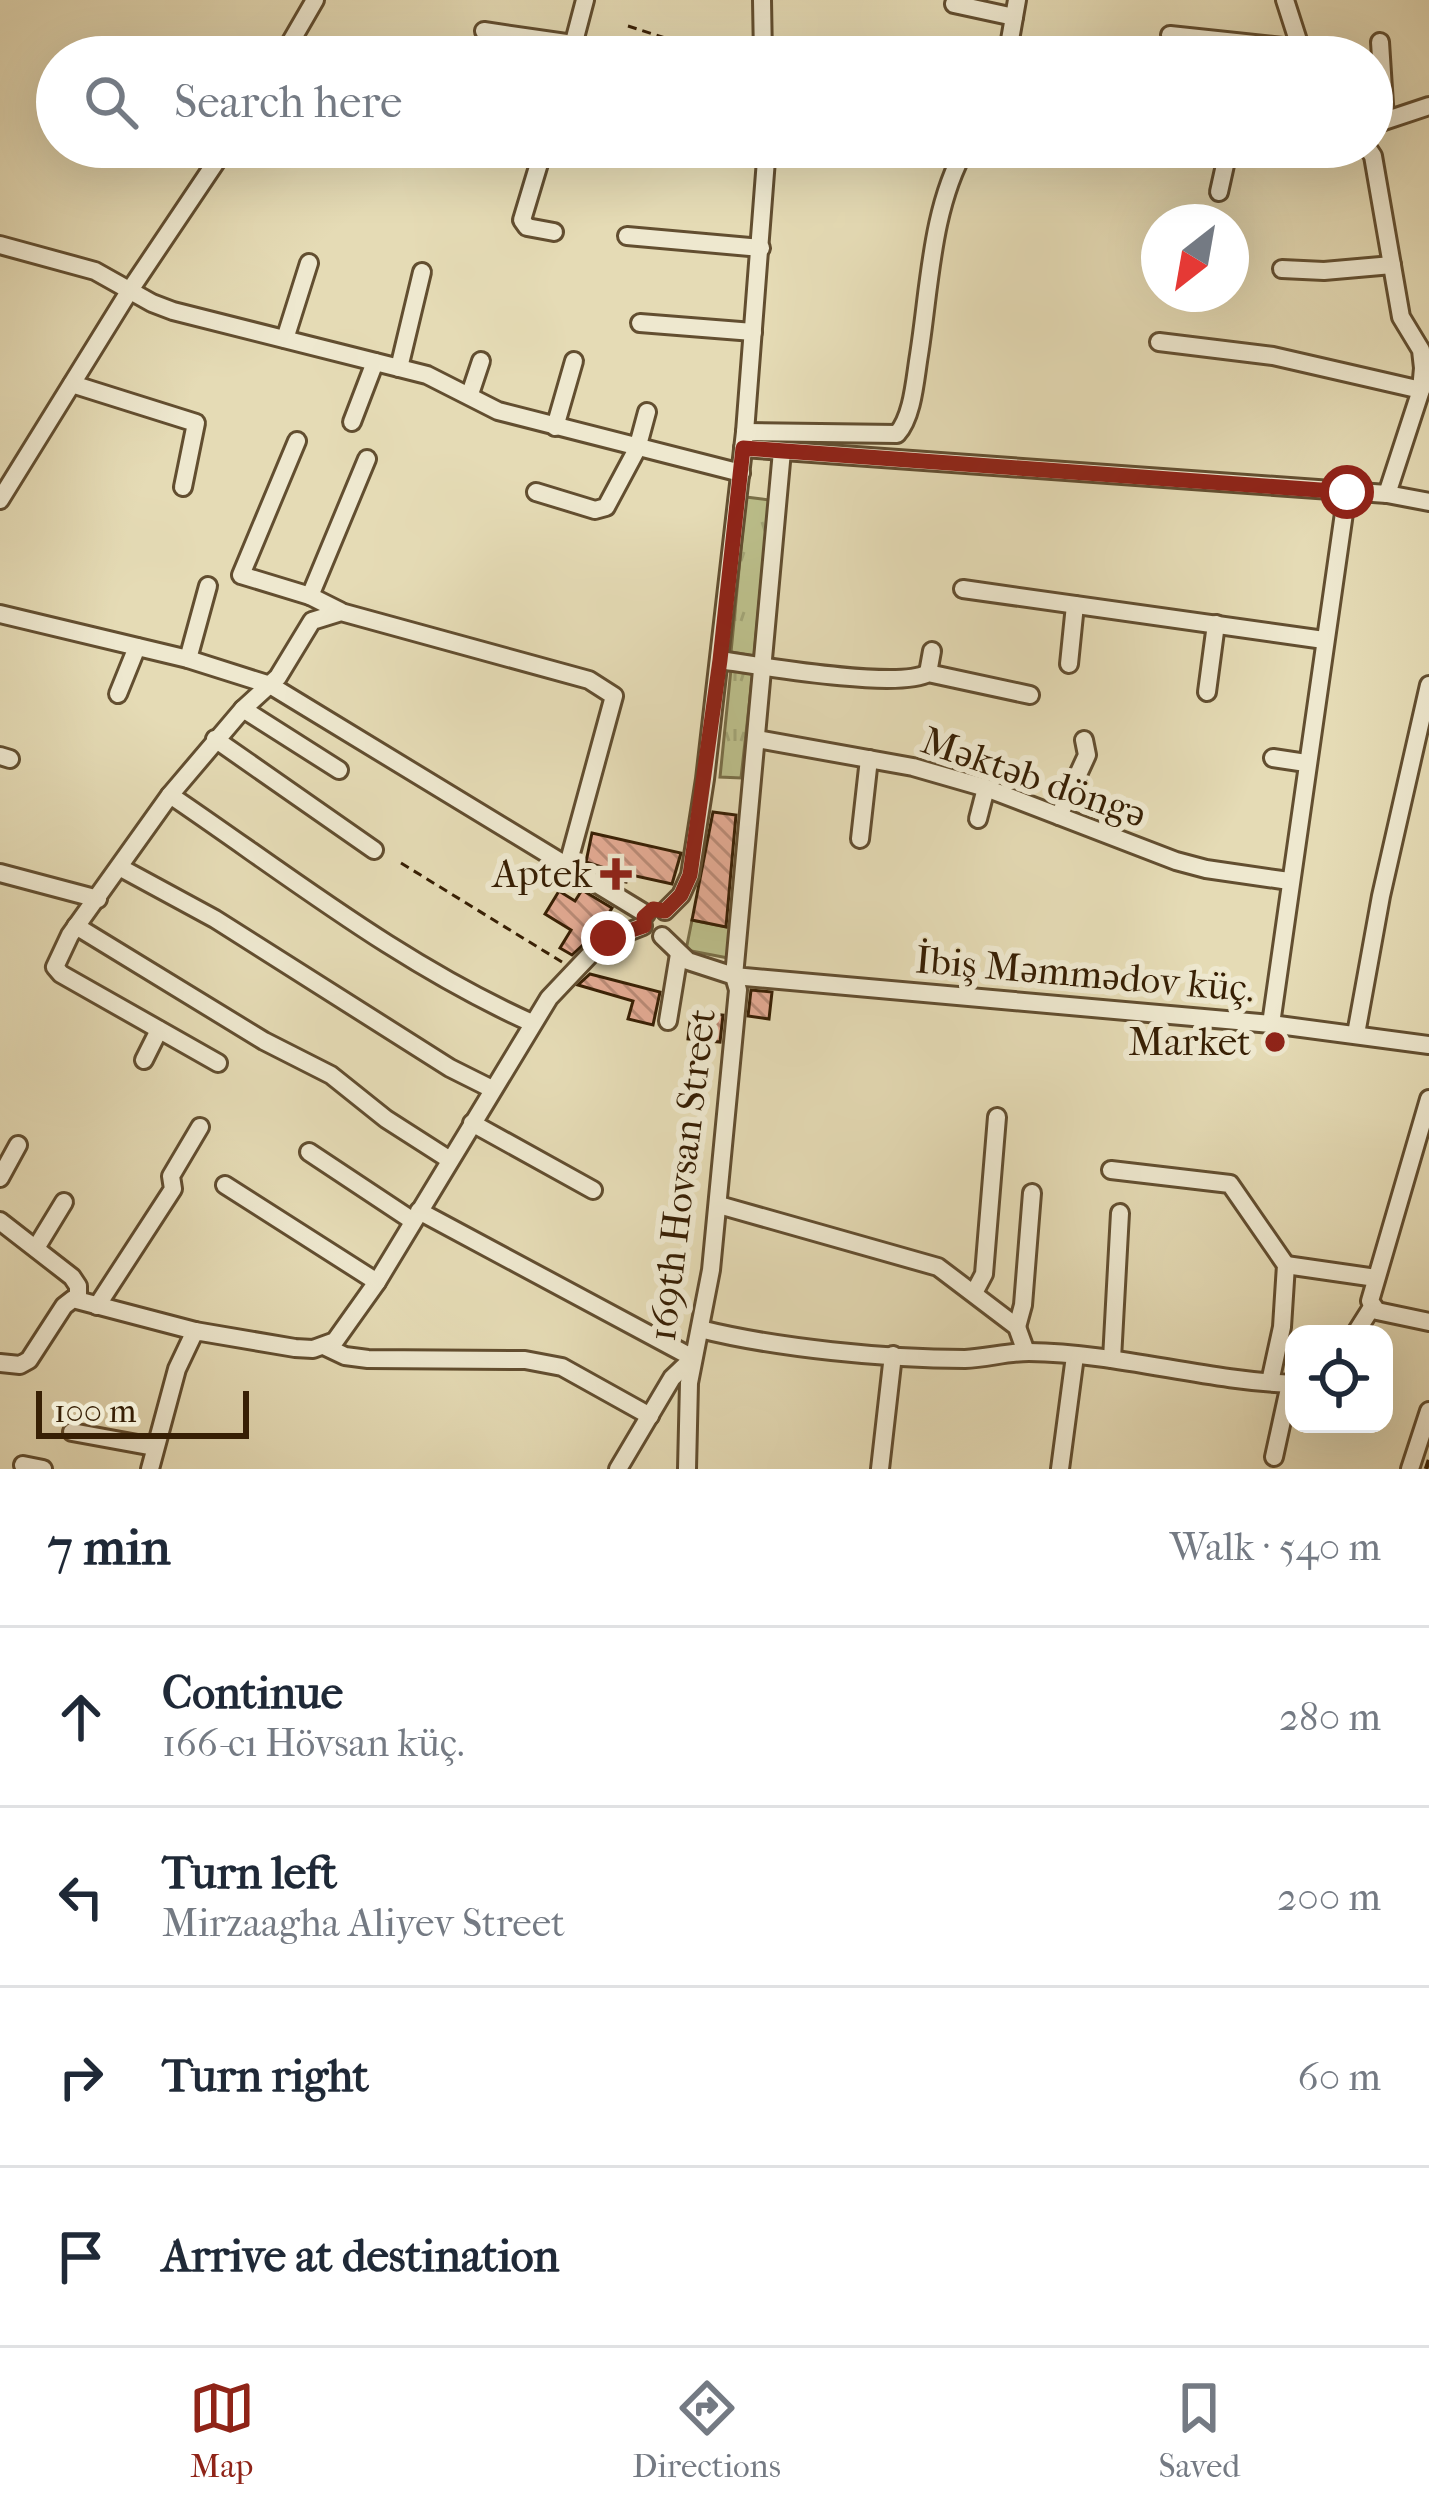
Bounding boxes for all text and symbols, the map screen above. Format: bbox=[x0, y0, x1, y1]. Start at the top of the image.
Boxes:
search box bbox=[36, 36, 1393, 168]
icon: search bbox=[78, 69, 144, 135]
text: Search here bbox=[174, 76, 402, 129]
north arrow bbox=[1141, 204, 1249, 312]
route start bbox=[1320, 465, 1374, 519]
street label: Məktəb döngə bbox=[916, 717, 1152, 837]
place label: Aptek bbox=[490, 851, 593, 897]
marker: Aptek bbox=[603, 861, 629, 887]
route end bbox=[581, 911, 635, 965]
street label: İbiş Məmmədov küç. bbox=[914, 936, 1256, 1012]
street label: 169th Hovsan Street bbox=[639, 1006, 725, 1344]
place label: Market bbox=[1128, 1019, 1251, 1065]
marker: Market bbox=[1262, 1029, 1288, 1055]
map controls bbox=[1285, 1325, 1393, 1433]
button: locate bbox=[1285, 1325, 1393, 1433]
scale bar bbox=[36, 1385, 249, 1438]
text: 100 m bbox=[54, 1392, 137, 1431]
text: 7 min bbox=[48, 1517, 171, 1577]
text: Walk · 540 m bbox=[1170, 1524, 1381, 1570]
text: Continue bbox=[162, 1667, 343, 1720]
icon: ahead bbox=[48, 1684, 114, 1750]
text: 280 m bbox=[1279, 1694, 1381, 1740]
text: 166-cı Hövsan küç. bbox=[162, 1720, 464, 1766]
text: Turn left bbox=[162, 1847, 337, 1900]
icon: left bbox=[48, 1864, 114, 1930]
text: 200 m bbox=[1277, 1874, 1381, 1920]
text: Mirzaagha Aliyev Street bbox=[162, 1900, 565, 1946]
icon: right bbox=[48, 2044, 114, 2110]
text: Turn right bbox=[162, 2050, 369, 2103]
text: 60 m bbox=[1298, 2054, 1381, 2100]
icon: arrive bbox=[48, 2224, 114, 2290]
text: Arrive at destination bbox=[162, 2230, 559, 2283]
tab: Map bbox=[189, 2375, 255, 2486]
tab: Directions bbox=[632, 2375, 781, 2486]
tab: Saved bbox=[1158, 2375, 1240, 2486]

